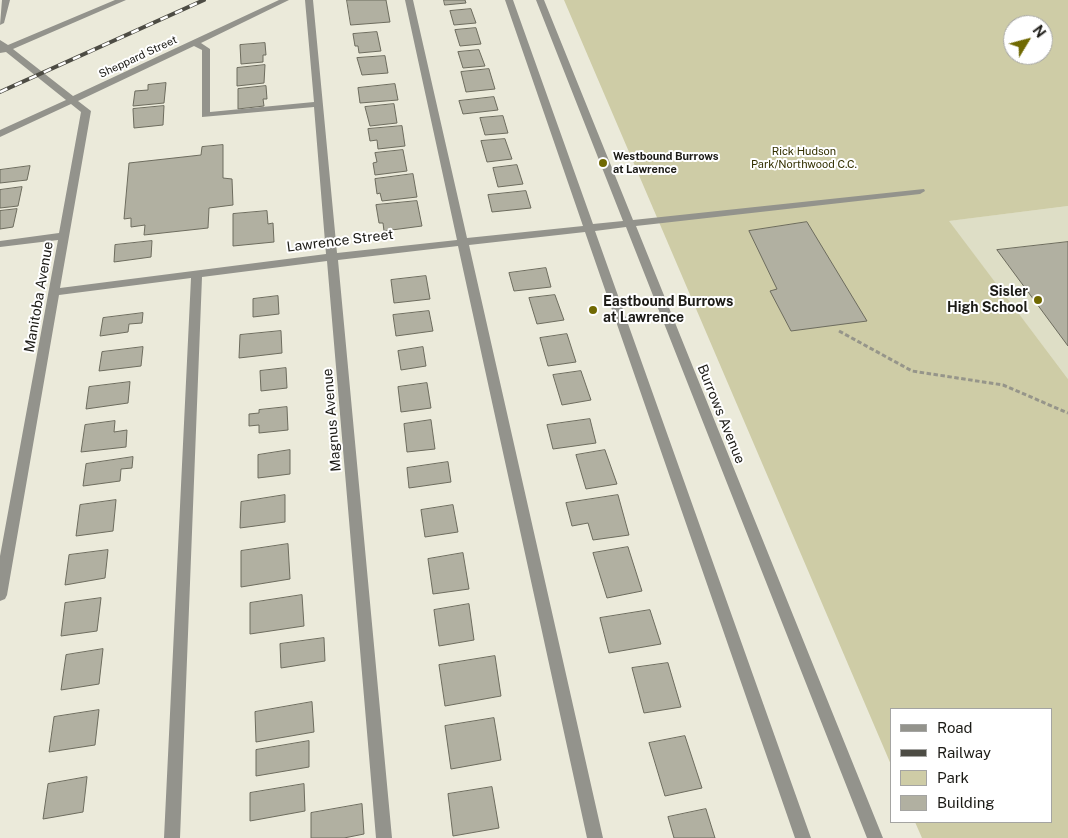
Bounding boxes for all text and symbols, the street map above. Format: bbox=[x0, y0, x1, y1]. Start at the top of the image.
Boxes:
north arrow bbox=[1003, 15, 1053, 65]
text: N bbox=[1029, 22, 1049, 41]
street label: Sheppard Street bbox=[97, 33, 179, 81]
park label: Rick Hudson Park/Northwood C.C. bbox=[751, 145, 857, 171]
place label: Westbound Burrows at Lawrence bbox=[613, 150, 719, 176]
marker: Westbound Burrows at Lawrence bbox=[597, 157, 609, 169]
street label: Lawrence Street bbox=[286, 226, 394, 256]
street label: Manitoba Avenue bbox=[21, 240, 57, 354]
place label: Sisler High School bbox=[947, 284, 1028, 316]
place label: Eastbound Burrows at Lawrence bbox=[603, 294, 733, 326]
marker: Sisler High School bbox=[1032, 294, 1044, 306]
marker: Eastbound Burrows at Lawrence bbox=[587, 304, 599, 316]
street label: Burrows Avenue bbox=[693, 362, 749, 466]
street label: Magnus Avenue bbox=[319, 368, 345, 472]
legend bbox=[890, 708, 1053, 823]
text: Road bbox=[937, 719, 973, 736]
text: Railway bbox=[937, 744, 991, 761]
text: Park bbox=[937, 769, 969, 786]
text: Building bbox=[937, 794, 995, 811]

